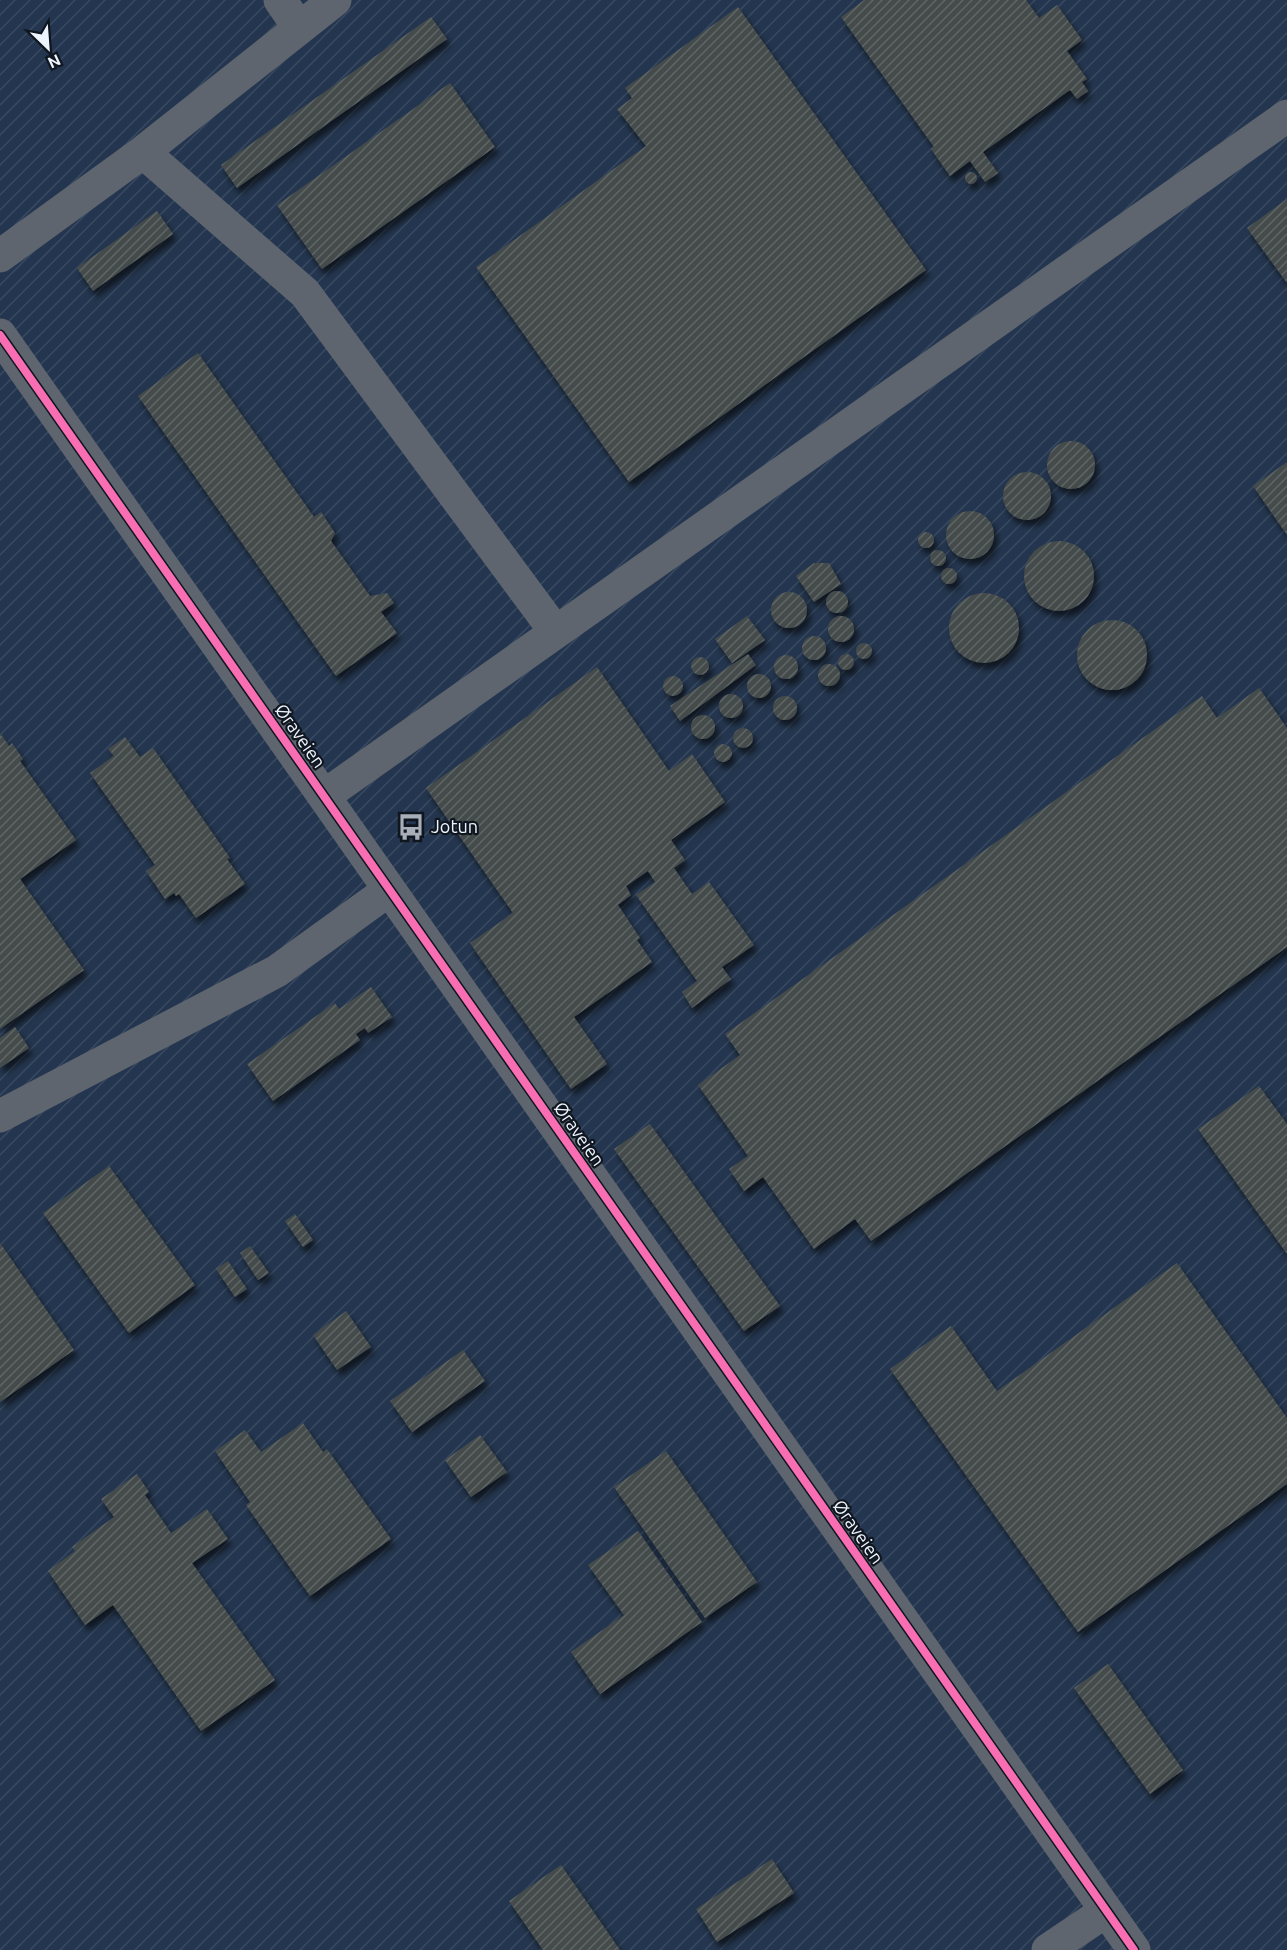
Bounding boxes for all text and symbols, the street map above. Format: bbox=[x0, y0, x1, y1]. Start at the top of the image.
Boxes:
north arrow bbox=[18, 18, 78, 78]
text: N bbox=[45, 51, 64, 72]
street label: Øraveien bbox=[272, 700, 330, 771]
bus stop icon: Jotun bbox=[396, 812, 426, 842]
place label: Jotun bbox=[431, 816, 478, 836]
street label: Øraveien bbox=[551, 1098, 609, 1169]
street label: Øraveien bbox=[830, 1496, 888, 1567]

